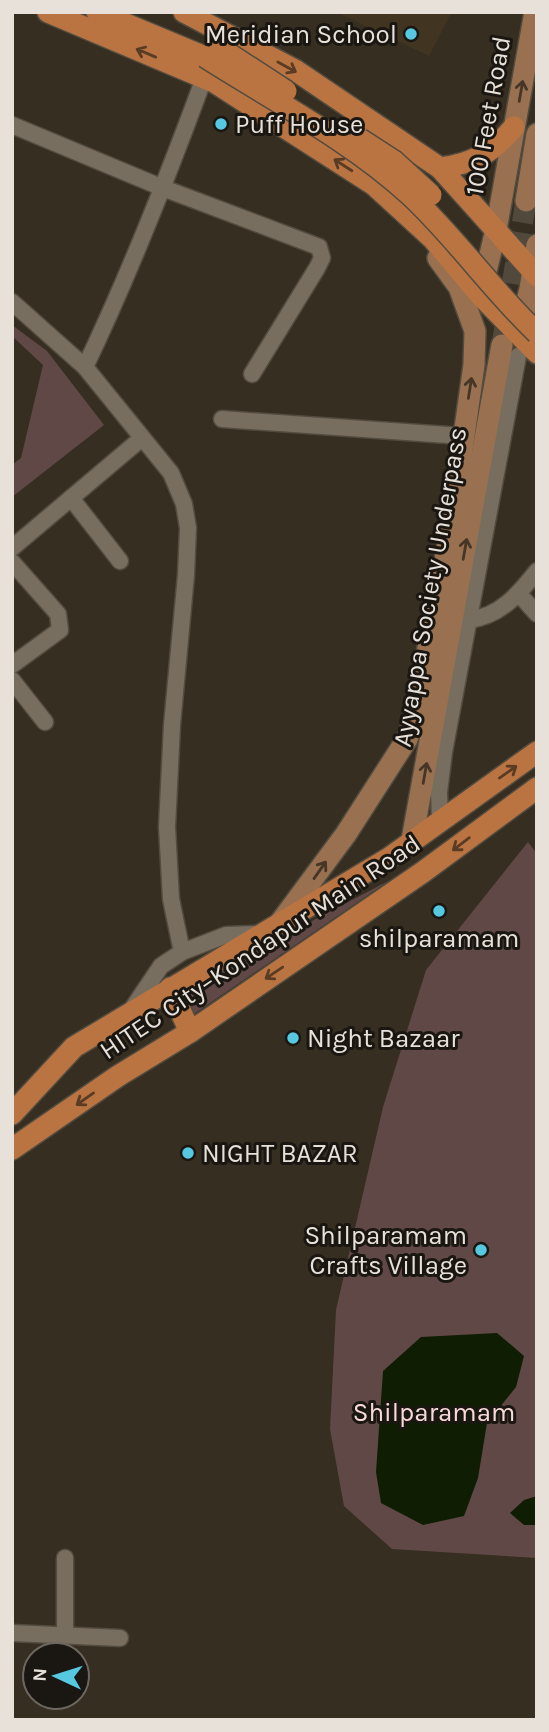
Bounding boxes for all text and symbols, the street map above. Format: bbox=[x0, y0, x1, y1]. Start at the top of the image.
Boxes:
place label: Meridian School bbox=[205, 19, 397, 50]
marker: Meridian School bbox=[403, 26, 419, 42]
street label: 100 Feet Road bbox=[459, 34, 517, 198]
one-way arrow bbox=[135, 46, 157, 59]
one-way arrow bbox=[277, 60, 297, 74]
one-way arrow bbox=[514, 80, 528, 103]
place label: Puff House bbox=[235, 109, 363, 140]
marker: Puff House bbox=[213, 116, 229, 132]
one-way arrow bbox=[334, 157, 354, 171]
one-way arrow bbox=[464, 377, 477, 400]
street label: Ayyappa Society Underpass bbox=[387, 425, 473, 749]
one-way arrow bbox=[459, 538, 472, 561]
one-way arrow bbox=[418, 762, 432, 785]
one-way arrow bbox=[498, 765, 517, 779]
street label: HITEC City–Kondapur Main Road bbox=[94, 828, 426, 1066]
one-way arrow bbox=[452, 836, 471, 851]
one-way arrow bbox=[313, 861, 327, 880]
marker: shilparamam bbox=[431, 903, 447, 919]
place label: shilparamam bbox=[359, 923, 519, 954]
one-way arrow bbox=[265, 966, 284, 981]
place label: Night Bazaar bbox=[307, 1023, 460, 1054]
marker: Night Bazaar bbox=[285, 1030, 301, 1046]
one-way arrow bbox=[76, 1092, 95, 1106]
place label: NIGHT BAZAR bbox=[202, 1138, 358, 1169]
marker: NIGHT BAZAR bbox=[180, 1145, 196, 1161]
place label: Shilparamam Crafts Village bbox=[304, 1220, 467, 1281]
marker: Shilparamam Crafts Village bbox=[473, 1242, 489, 1258]
park label: Shilparamam bbox=[353, 1397, 515, 1428]
north arrow bbox=[21, 1641, 91, 1711]
text: N bbox=[29, 1667, 51, 1682]

